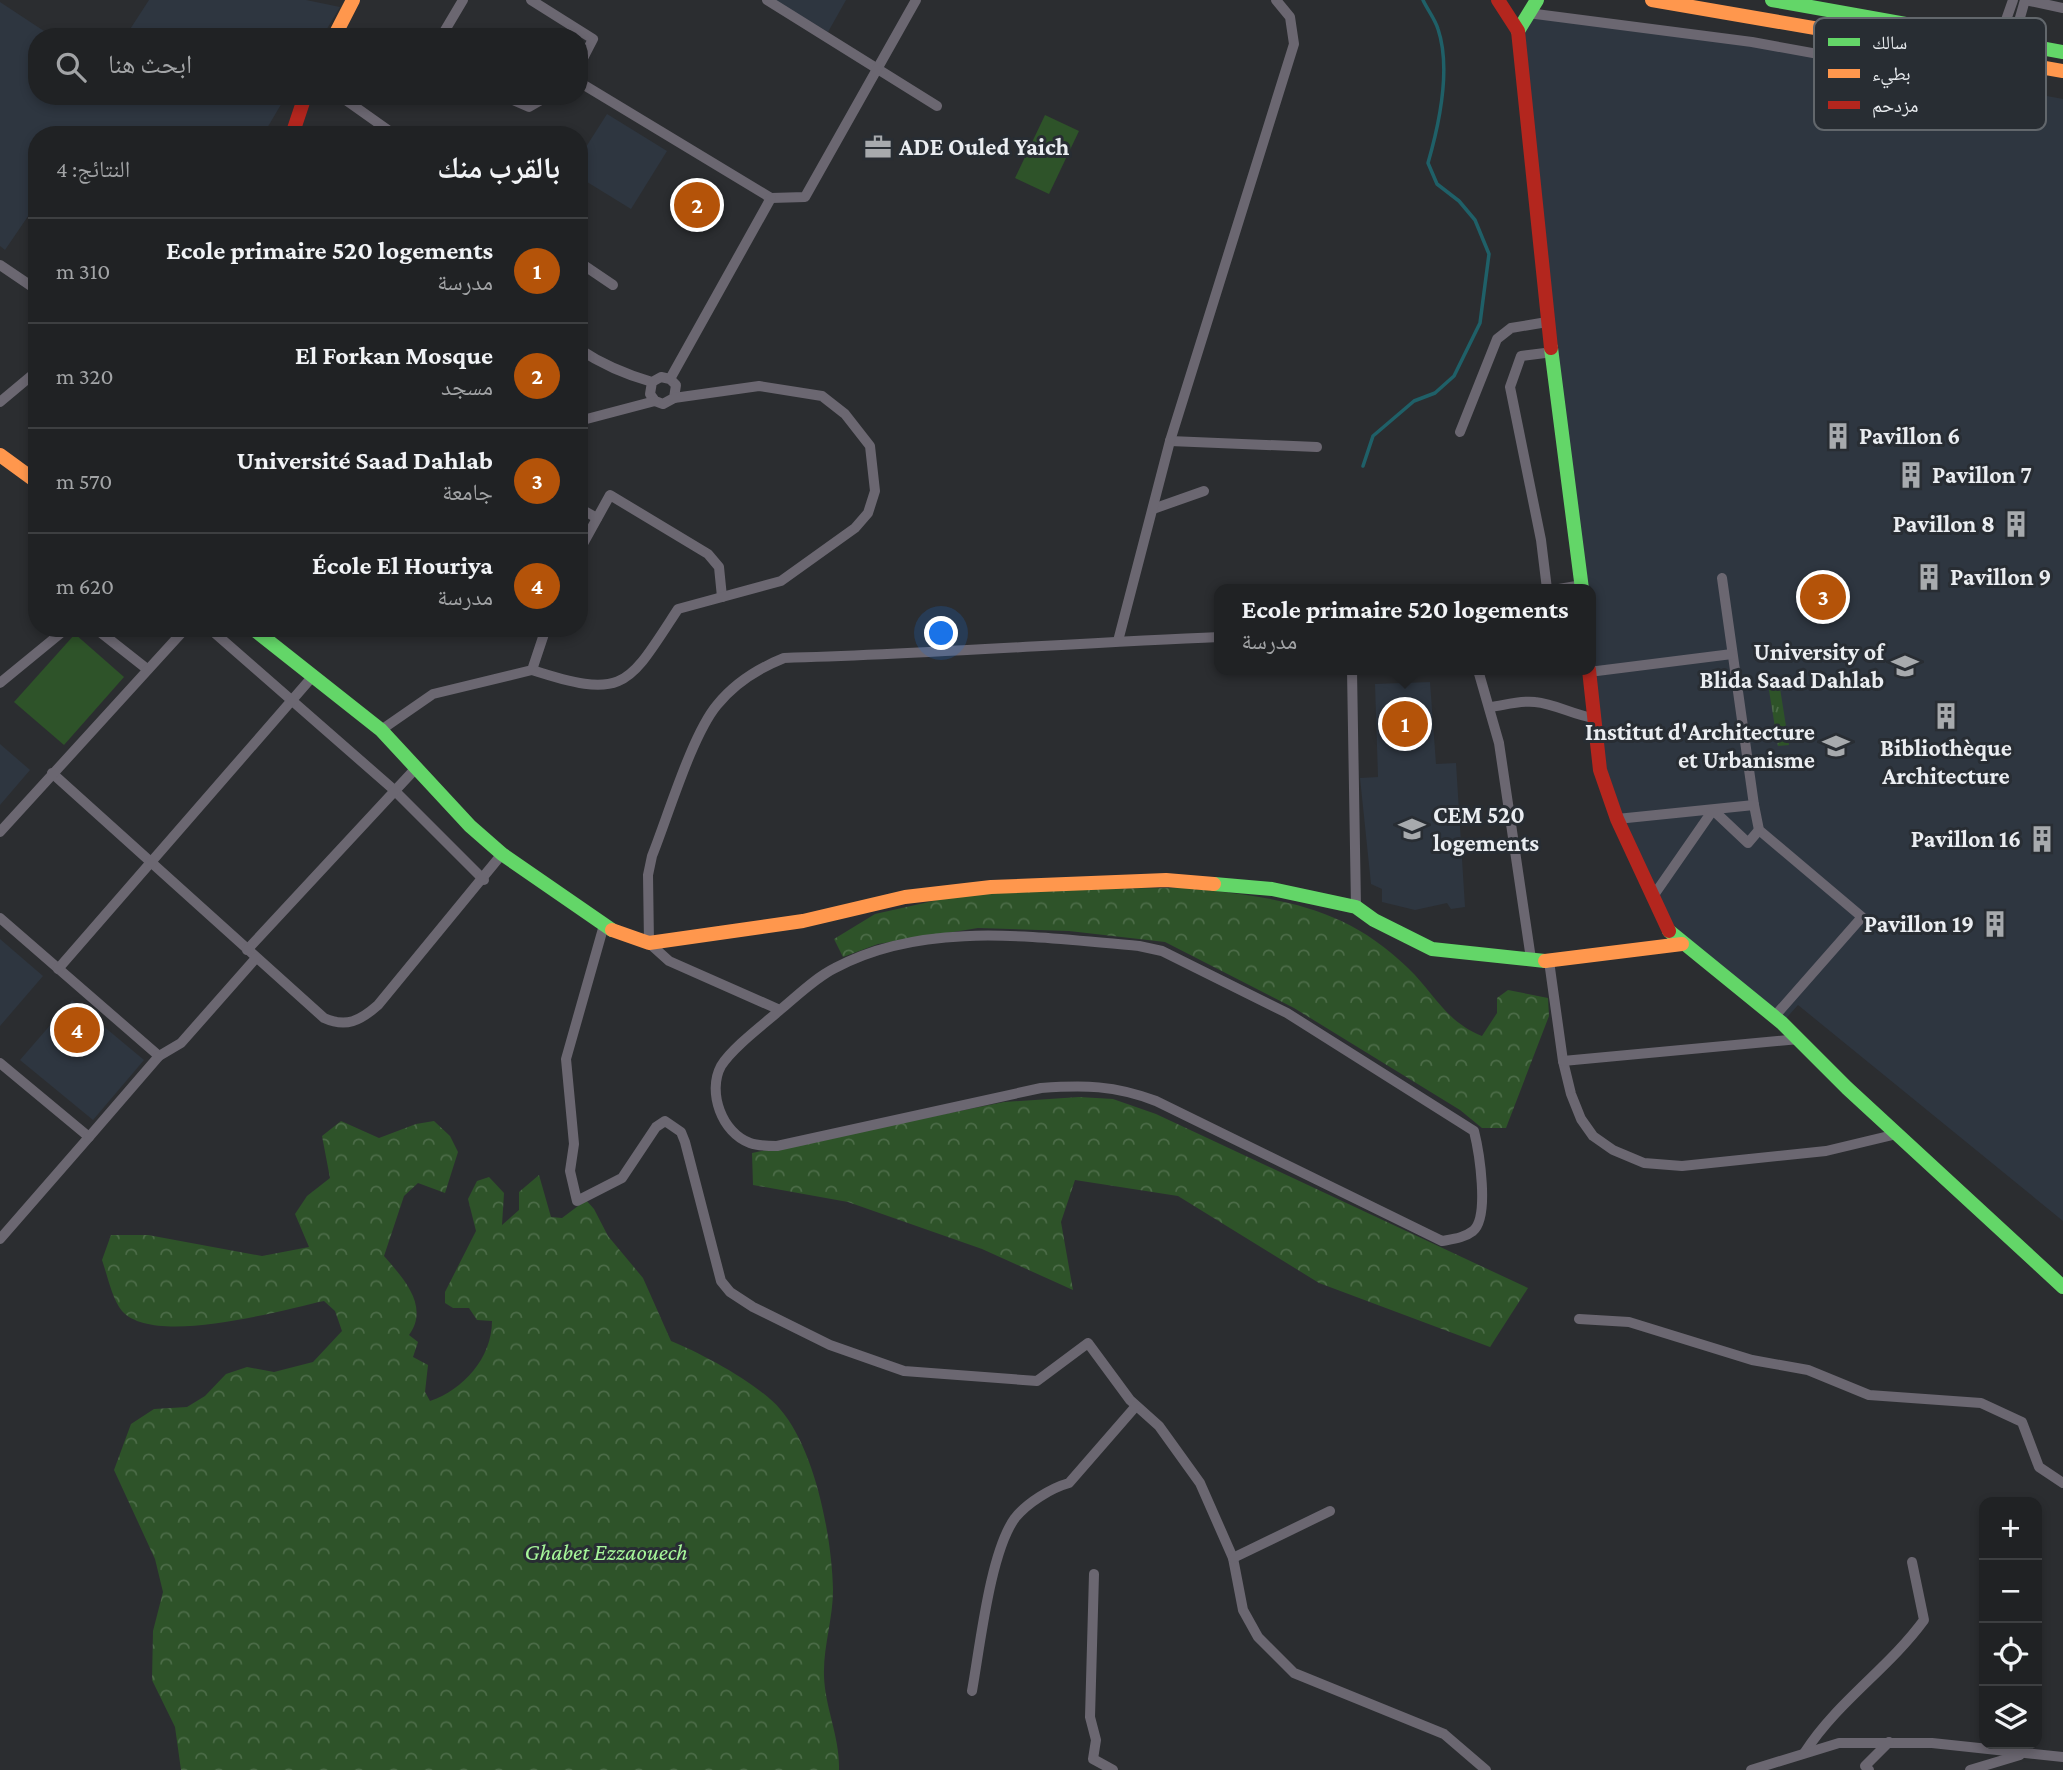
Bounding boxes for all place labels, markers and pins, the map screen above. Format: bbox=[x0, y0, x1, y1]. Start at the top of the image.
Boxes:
office icon: ADE Ouled Yaich bbox=[863, 132, 893, 162]
place label: ADE Ouled Yaich bbox=[898, 133, 1070, 160]
pin: 2 bbox=[674, 179, 720, 231]
building icon: Pavillon 6 bbox=[1823, 421, 1853, 451]
place label: Pavillon 6 bbox=[1859, 422, 1960, 449]
building icon: Pavillon 7 bbox=[1896, 460, 1926, 490]
place label: Pavillon 7 bbox=[1932, 461, 2032, 488]
building icon: Pavillon 8 bbox=[2001, 509, 2031, 539]
place label: Pavillon 8 bbox=[1893, 510, 1995, 537]
building icon: Pavillon 9 bbox=[1914, 562, 1944, 592]
place label: Pavillon 9 bbox=[1950, 563, 2051, 590]
pin: 3 bbox=[1800, 571, 1846, 623]
place label: University of Blida Saad Dahlab bbox=[1700, 638, 1886, 693]
school or university icon: University of Blida Saad Dahlab bbox=[1890, 651, 1920, 681]
pin: 1 bbox=[1382, 698, 1428, 750]
building icon: Bibliothèque Architecture bbox=[1931, 701, 1961, 731]
place label: Institut d'Architecture et Urbanisme bbox=[1585, 718, 1815, 773]
school or university icon: Institut d'Architecture et Urbanisme bbox=[1821, 731, 1851, 761]
place label: Bibliothèque Architecture bbox=[1880, 734, 2012, 789]
place label: CEM 520 logements bbox=[1433, 801, 1539, 856]
school or university icon: CEM 520 logements bbox=[1397, 814, 1427, 844]
building icon: Pavillon 16 bbox=[2027, 824, 2057, 854]
place label: Pavillon 16 bbox=[1911, 825, 2021, 852]
building icon: Pavillon 19 bbox=[1980, 909, 2010, 939]
place label: Pavillon 19 bbox=[1864, 910, 1974, 937]
pin: 4 bbox=[54, 1004, 100, 1056]

